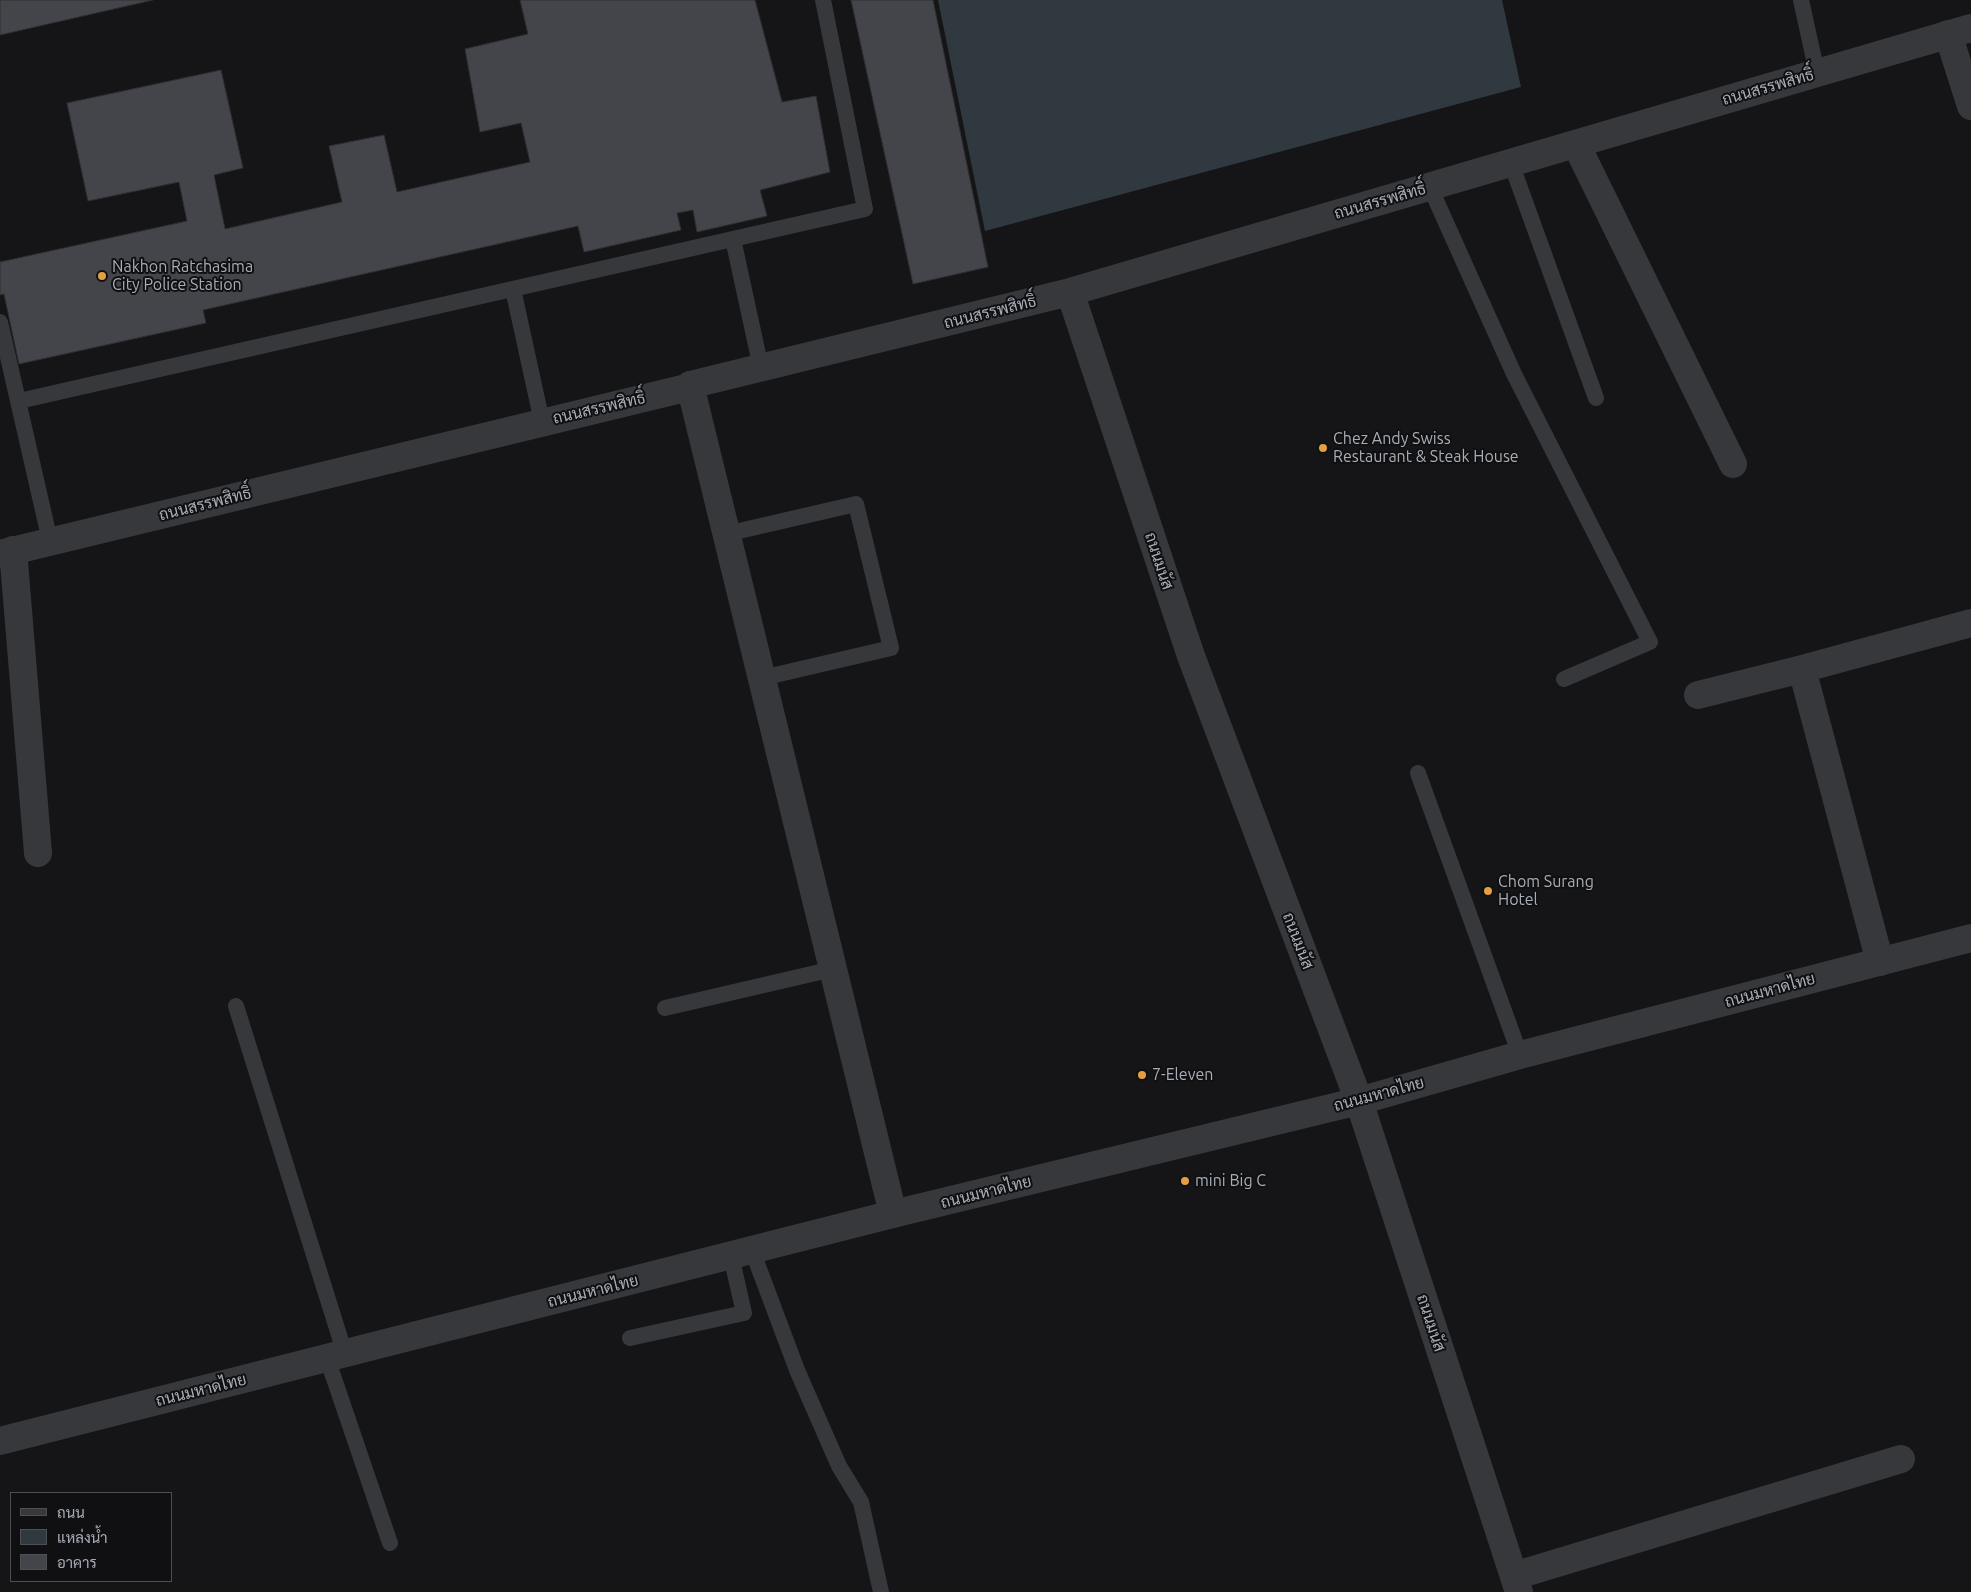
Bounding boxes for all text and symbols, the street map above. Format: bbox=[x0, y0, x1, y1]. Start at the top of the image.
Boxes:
street label: ถนนสรรพสิทธิ์ bbox=[1720, 65, 1816, 109]
street label: ถนนสรรพสิทธิ์ bbox=[1332, 179, 1428, 223]
place label: Nakhon Ratchasima City Police Station bbox=[112, 257, 253, 295]
marker: Nakhon Ratchasima City Police Station bbox=[96, 270, 108, 282]
street label: ถนนสรรพสิทธิ์ bbox=[942, 291, 1038, 333]
street label: ถนนสรรพสิทธิ์ bbox=[551, 388, 647, 428]
place label: Chez Andy Swiss Restaurant & Steak House bbox=[1333, 429, 1519, 467]
marker: Chez Andy Swiss Restaurant & Steak House bbox=[1317, 442, 1329, 454]
street label: ถนนสรรพสิทธิ์ bbox=[157, 483, 253, 525]
street label: ถนนมนัส bbox=[1141, 530, 1177, 592]
place label: Chom Surang Hotel bbox=[1498, 872, 1594, 910]
marker: Chom Surang Hotel bbox=[1482, 885, 1494, 897]
street label: ถนนมนัส bbox=[1278, 910, 1318, 972]
street label: ถนนมหาดไทย bbox=[1723, 969, 1817, 1011]
place label: 7-Eleven bbox=[1152, 1065, 1213, 1085]
marker: 7-Eleven bbox=[1136, 1069, 1148, 1081]
street label: ถนนมหาดไทย bbox=[1332, 1073, 1426, 1115]
street label: ถนนมหาดไทย bbox=[939, 1171, 1033, 1213]
place label: mini Big C bbox=[1195, 1171, 1266, 1191]
marker: mini Big C bbox=[1179, 1175, 1191, 1187]
street label: ถนนมหาดไทย bbox=[546, 1270, 640, 1312]
street label: ถนนมนัส bbox=[1413, 1292, 1449, 1354]
street label: ถนนมหาดไทย bbox=[154, 1369, 248, 1411]
legend bbox=[10, 1492, 172, 1582]
text: ถนน bbox=[57, 1504, 85, 1521]
text: แหล่งน้ำ bbox=[57, 1529, 108, 1546]
text: อาคาร bbox=[57, 1554, 97, 1571]

